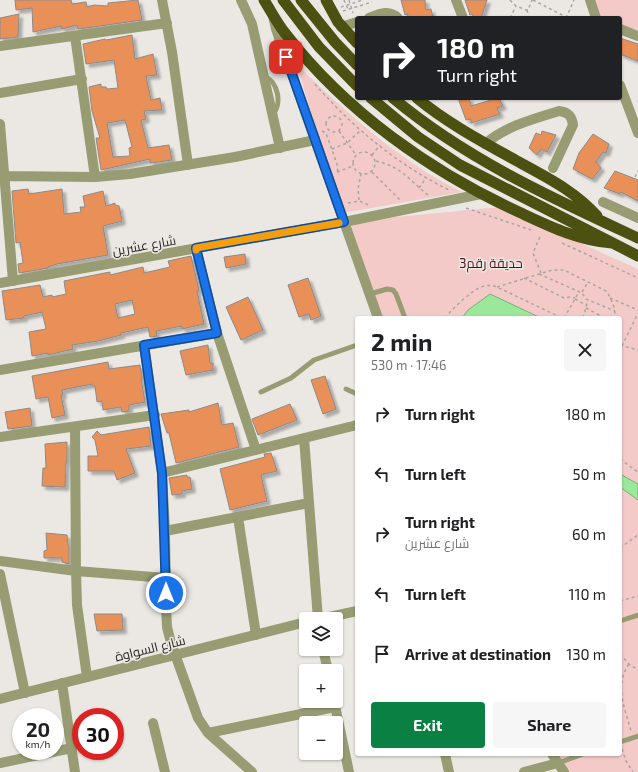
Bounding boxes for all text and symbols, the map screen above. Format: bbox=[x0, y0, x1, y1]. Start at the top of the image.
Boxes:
text: 180 m bbox=[437, 30, 515, 64]
icon: right bbox=[371, 32, 423, 84]
pin bbox=[269, 40, 303, 74]
icon: arrive bbox=[275, 46, 297, 68]
text: Turn right bbox=[437, 64, 517, 86]
street label: شارع عشرين bbox=[111, 232, 177, 259]
park label: حديقة رقم3 bbox=[459, 255, 523, 273]
text: 2 min bbox=[371, 327, 432, 356]
button: close bbox=[564, 329, 606, 371]
text: 530 m · 17:46 bbox=[371, 357, 447, 373]
icon: right bbox=[371, 403, 393, 425]
text: Turn right bbox=[405, 405, 475, 423]
text: 180 m bbox=[565, 405, 606, 423]
icon: left bbox=[371, 463, 393, 485]
text: Turn left bbox=[405, 465, 466, 483]
text: 50 m bbox=[572, 465, 606, 483]
text: Turn right bbox=[405, 513, 475, 531]
icon: right bbox=[371, 523, 393, 545]
text: 60 m bbox=[572, 525, 606, 543]
text: شارع عشرين bbox=[405, 535, 469, 551]
position arrow bbox=[145, 572, 187, 614]
icon: left bbox=[371, 583, 393, 605]
text: Turn left bbox=[405, 585, 466, 603]
text: 110 m bbox=[569, 585, 606, 603]
map controls bbox=[299, 612, 343, 760]
button: layers bbox=[299, 612, 343, 656]
street label: شارع السواوة bbox=[113, 632, 187, 665]
icon: arrive bbox=[371, 643, 393, 665]
text: Arrive at destination bbox=[405, 645, 551, 663]
text: 130 m bbox=[566, 645, 606, 663]
button: + bbox=[299, 664, 343, 708]
button: Exit bbox=[371, 702, 485, 748]
button: Share bbox=[493, 702, 606, 748]
speed limit sign: 30 bbox=[72, 708, 124, 760]
button: − bbox=[299, 716, 343, 760]
text: 20 bbox=[26, 717, 50, 741]
text: km/h bbox=[26, 738, 50, 750]

